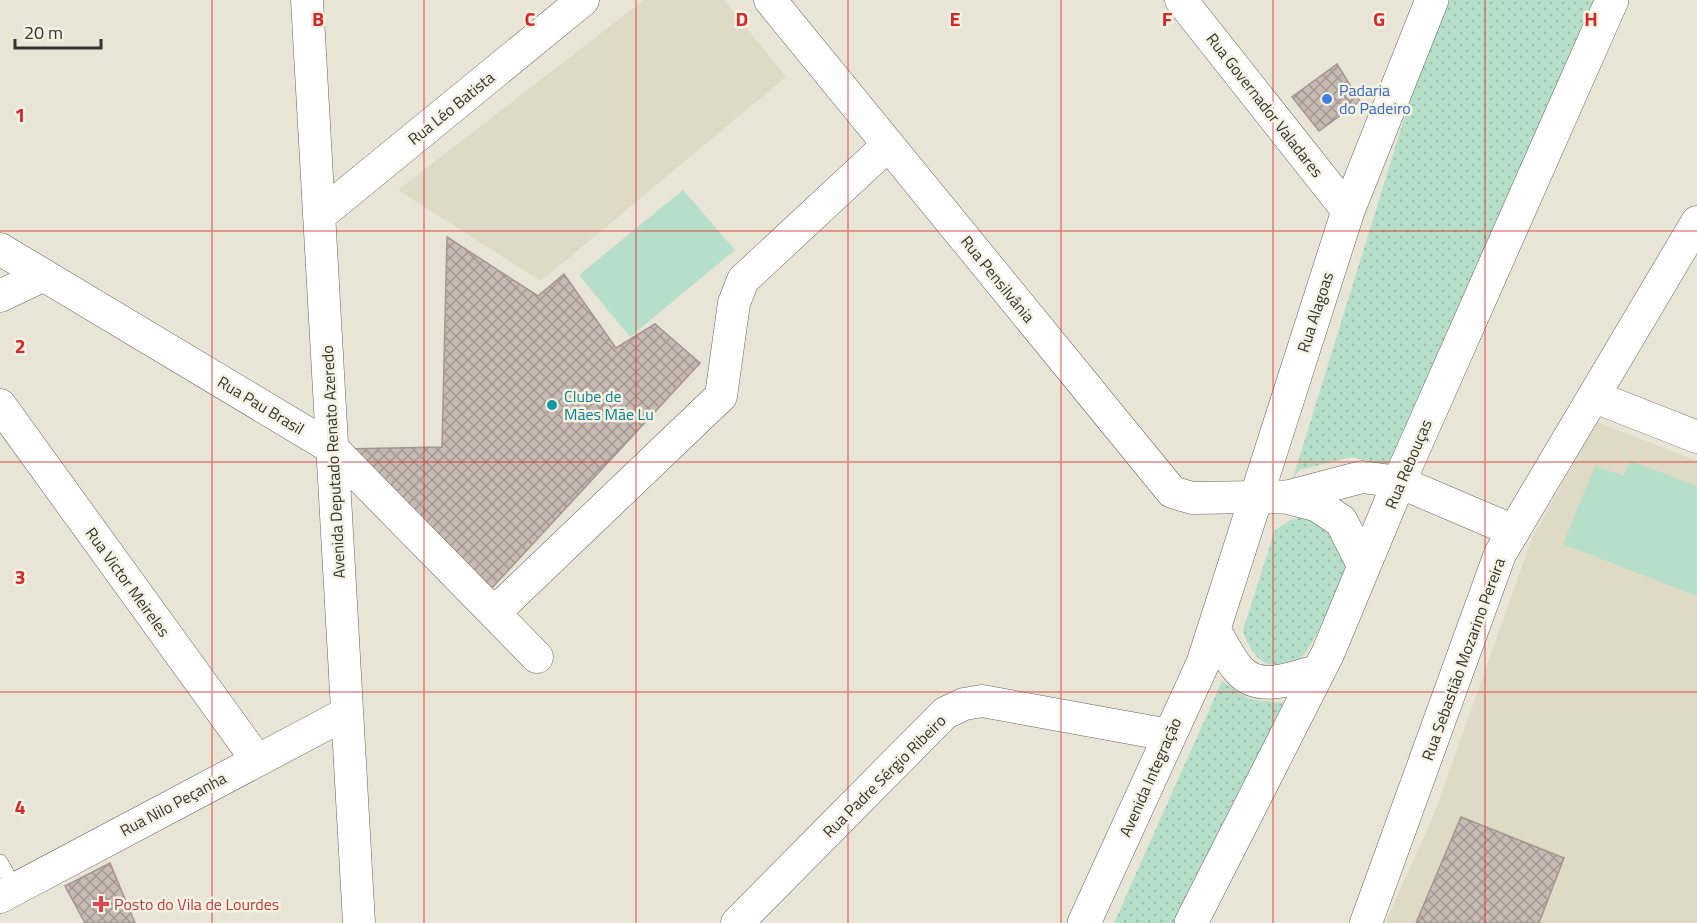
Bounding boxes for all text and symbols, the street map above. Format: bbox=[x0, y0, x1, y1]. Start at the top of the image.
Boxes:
text: B bbox=[312, 3, 324, 34]
text: C bbox=[525, 3, 536, 34]
text: D bbox=[736, 3, 748, 34]
text: E bbox=[949, 3, 961, 34]
text: F bbox=[1162, 3, 1173, 34]
text: G bbox=[1373, 3, 1385, 34]
text: H bbox=[1584, 3, 1598, 34]
scale bar bbox=[15, 12, 100, 50]
text: 20 m bbox=[24, 19, 63, 46]
street label: Rua Governador Valadares bbox=[1201, 28, 1329, 182]
street label: Rua Léo Batista bbox=[402, 65, 500, 151]
place label: Padaria do Padeiro bbox=[1339, 78, 1411, 120]
marker: Padaria do Padeiro bbox=[1320, 92, 1334, 106]
text: 1 bbox=[14, 99, 26, 130]
street label: Rua Pensilvânia bbox=[955, 230, 1041, 328]
street label: Rua Alagoas bbox=[1291, 269, 1339, 355]
text: 2 bbox=[14, 330, 26, 361]
street label: Avenida Deputado Renato Azeredo bbox=[315, 345, 351, 579]
street label: Rua Pau Brasil bbox=[213, 370, 309, 440]
place label: Clube de Mães Mãe Lu bbox=[564, 384, 654, 426]
marker: Clube de Mães Mãe Lu bbox=[545, 398, 559, 412]
street label: Rua Rebouças bbox=[1378, 415, 1438, 513]
street label: Rua Victor Meireles bbox=[80, 522, 176, 642]
street label: Rua Sebastião Mozarino Pereira bbox=[1415, 554, 1511, 764]
text: 3 bbox=[14, 561, 26, 592]
street label: Rua Padre Sérgio Ribeiro bbox=[817, 709, 951, 843]
street label: Avenida Integração bbox=[1113, 713, 1187, 841]
street label: Rua Nilo Peçanha bbox=[115, 766, 231, 842]
text: 4 bbox=[14, 791, 26, 822]
place label: Posto do Vila de Lourdes bbox=[114, 892, 279, 916]
marker: Posto do Vila de Lourdes bbox=[92, 895, 110, 913]

